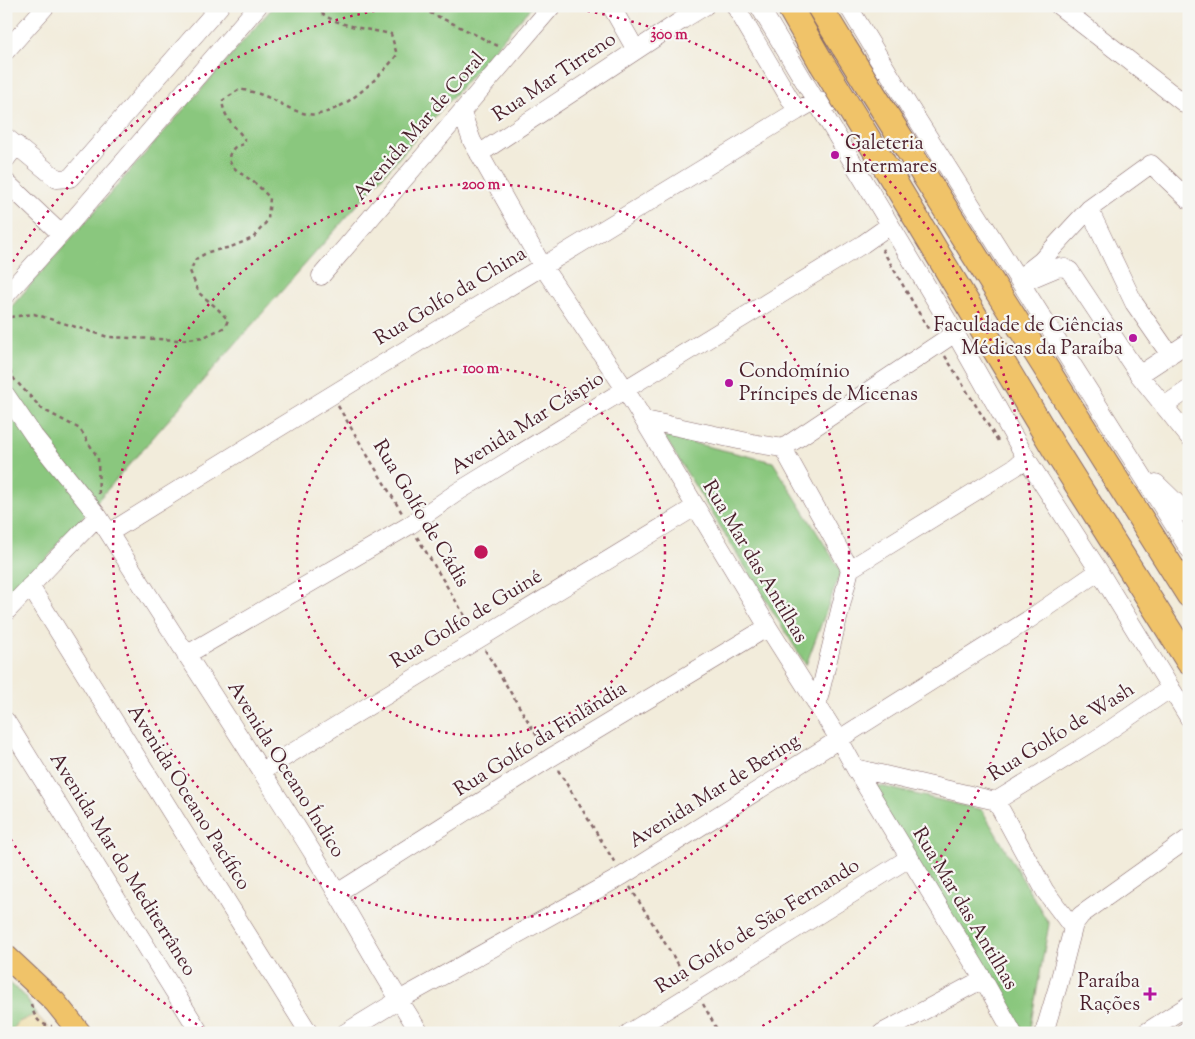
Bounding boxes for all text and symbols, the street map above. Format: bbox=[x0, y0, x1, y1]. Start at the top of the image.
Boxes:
text: 300 m bbox=[650, 25, 688, 46]
street label: Rua Mar Tirreno bbox=[487, 26, 623, 130]
street label: Avenida Mar de Coral bbox=[347, 46, 493, 208]
place label: Galeteria Intermares bbox=[845, 130, 937, 182]
marker: Galeteria Intermares bbox=[829, 149, 841, 161]
text: 200 m bbox=[462, 175, 501, 196]
street label: Rua Golfo da China bbox=[370, 240, 532, 354]
place label: Faculdade de Ciências Médicas da Paraíba bbox=[934, 312, 1123, 364]
marker: Faculdade de Ciências Médicas da Paraíba bbox=[1127, 332, 1139, 344]
place label: Condomínio Príncipes de Micenas bbox=[739, 358, 918, 410]
text: 100 m bbox=[463, 359, 500, 380]
street label: Avenida Mar Cáspio bbox=[446, 365, 610, 483]
marker: Condomínio Príncipes de Micenas bbox=[723, 377, 735, 389]
street label: Rua Golfo de Cádis bbox=[364, 435, 476, 593]
street label: Rua Mar das Antilhas bbox=[694, 475, 814, 649]
centre of rings bbox=[472, 543, 490, 561]
street label: Rua Golfo de Guiné bbox=[386, 563, 548, 677]
street label: Rua Golfo da Finlândia bbox=[449, 675, 633, 805]
street label: Avenida Oceano Índico bbox=[219, 676, 352, 864]
street label: Rua Golfo de Wash bbox=[983, 676, 1141, 790]
street label: Avenida Oceano Pacífico bbox=[119, 700, 257, 896]
street label: Avenida Mar de Bering bbox=[624, 727, 806, 856]
street label: Avenida Mar do Mediterrâneo bbox=[41, 748, 203, 982]
street label: Rua Mar das Antilhas bbox=[904, 822, 1024, 996]
street label: Rua Golfo de São Fernando bbox=[650, 852, 866, 1002]
place label: Paraíba Rações bbox=[1078, 968, 1140, 1020]
marker: Paraíba Rações bbox=[1144, 988, 1156, 1000]

